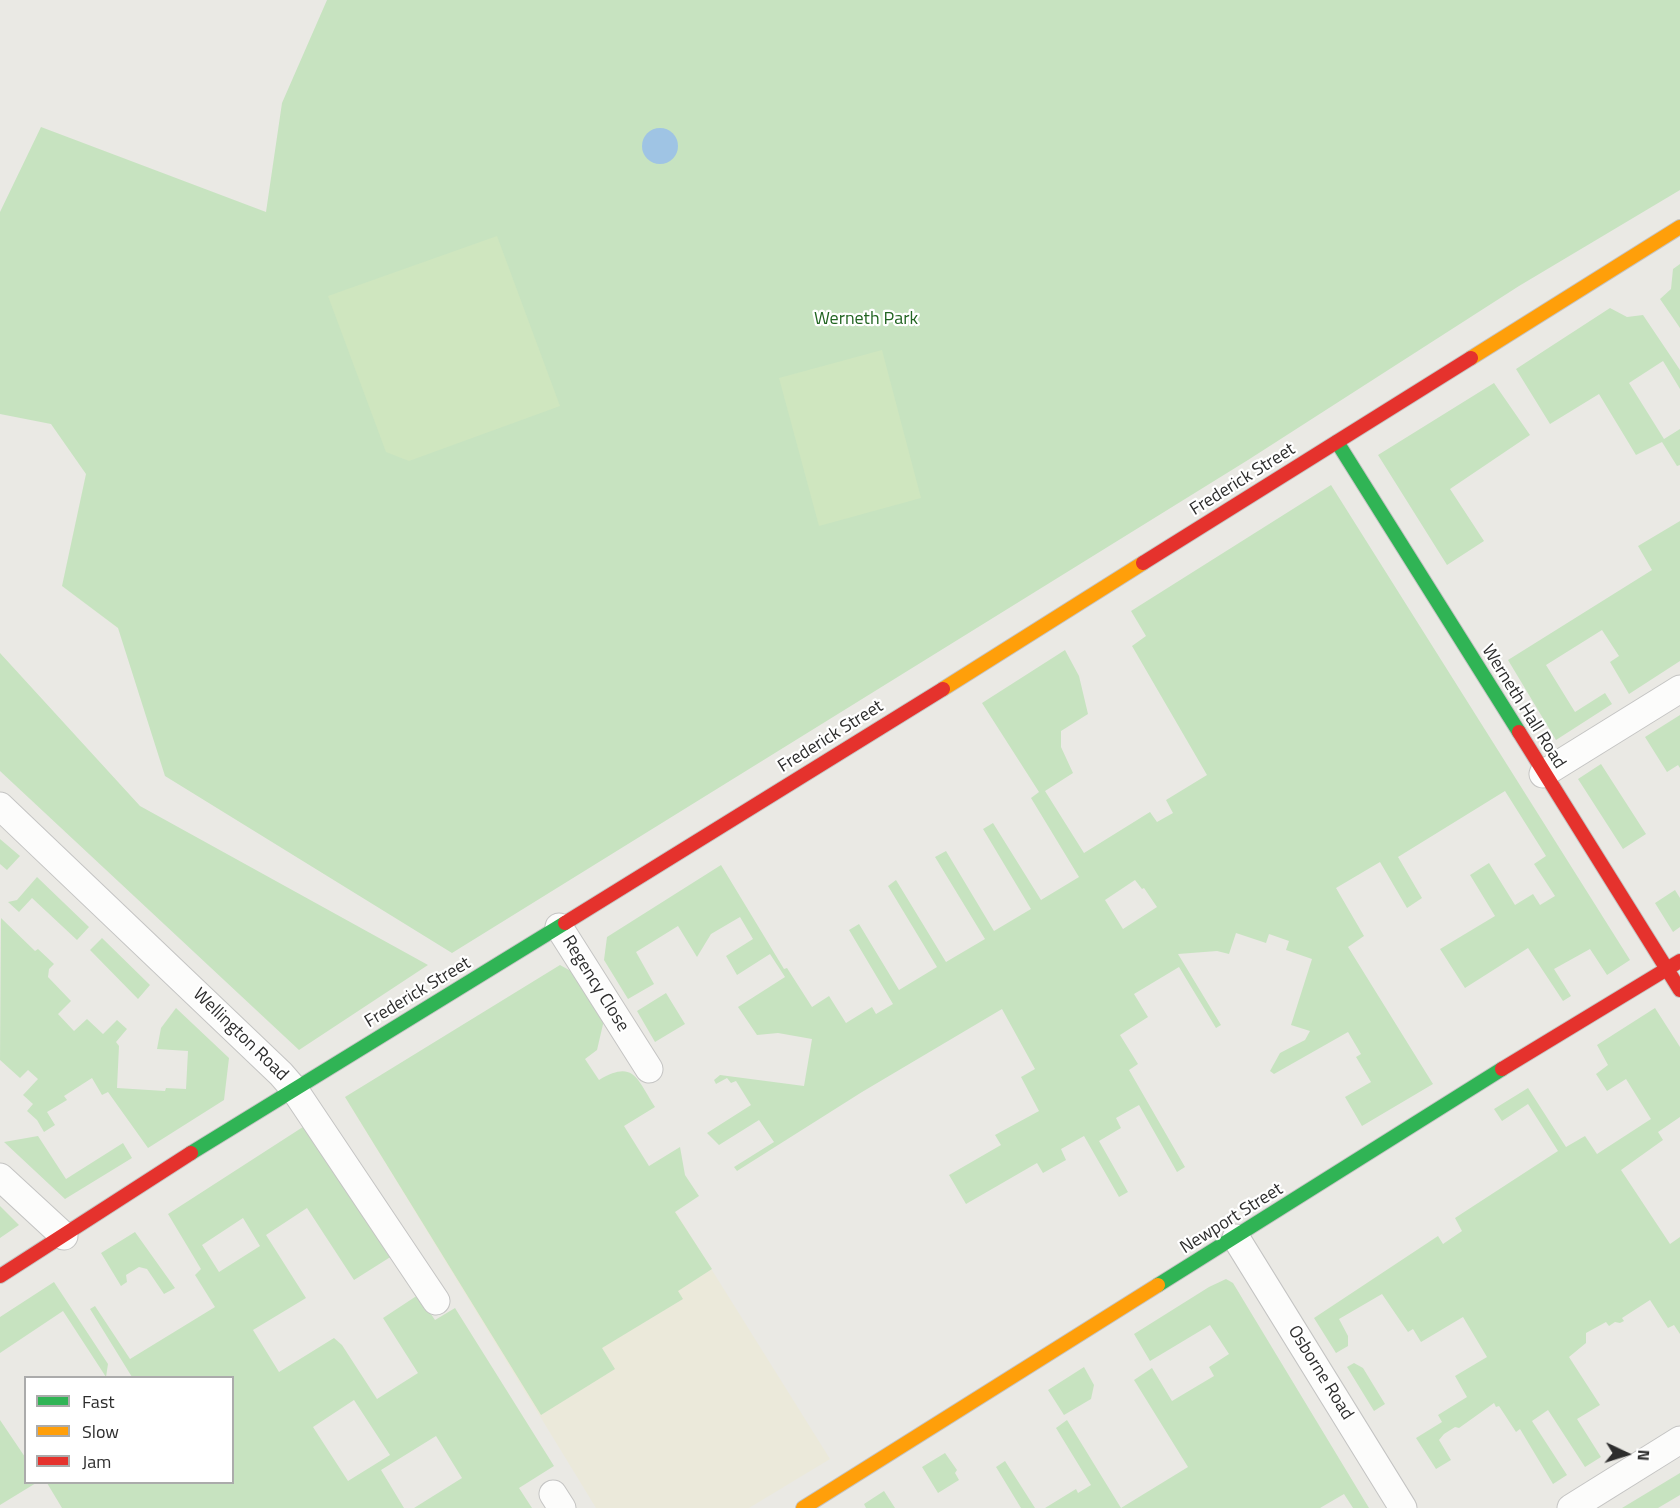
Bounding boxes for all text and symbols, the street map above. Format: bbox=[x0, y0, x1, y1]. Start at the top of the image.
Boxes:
park label: Werneth Park bbox=[814, 309, 918, 331]
street label: Frederick Street bbox=[1186, 439, 1300, 521]
street label: Werneth Hall Road bbox=[1476, 641, 1570, 773]
street label: Frederick Street bbox=[774, 696, 888, 778]
street label: Regency Close bbox=[557, 932, 633, 1036]
street label: Frederick Street bbox=[361, 953, 475, 1033]
street label: Wellington Road bbox=[188, 984, 292, 1086]
street label: Newport Street bbox=[1177, 1179, 1287, 1259]
street label: Osborne Road bbox=[1282, 1322, 1358, 1424]
legend bbox=[24, 1376, 234, 1484]
text: Fast bbox=[82, 1388, 115, 1415]
text: Slow bbox=[82, 1418, 119, 1445]
north arrow bbox=[1596, 1424, 1656, 1484]
text: Jam bbox=[82, 1448, 111, 1475]
text: N bbox=[1632, 1449, 1656, 1462]

